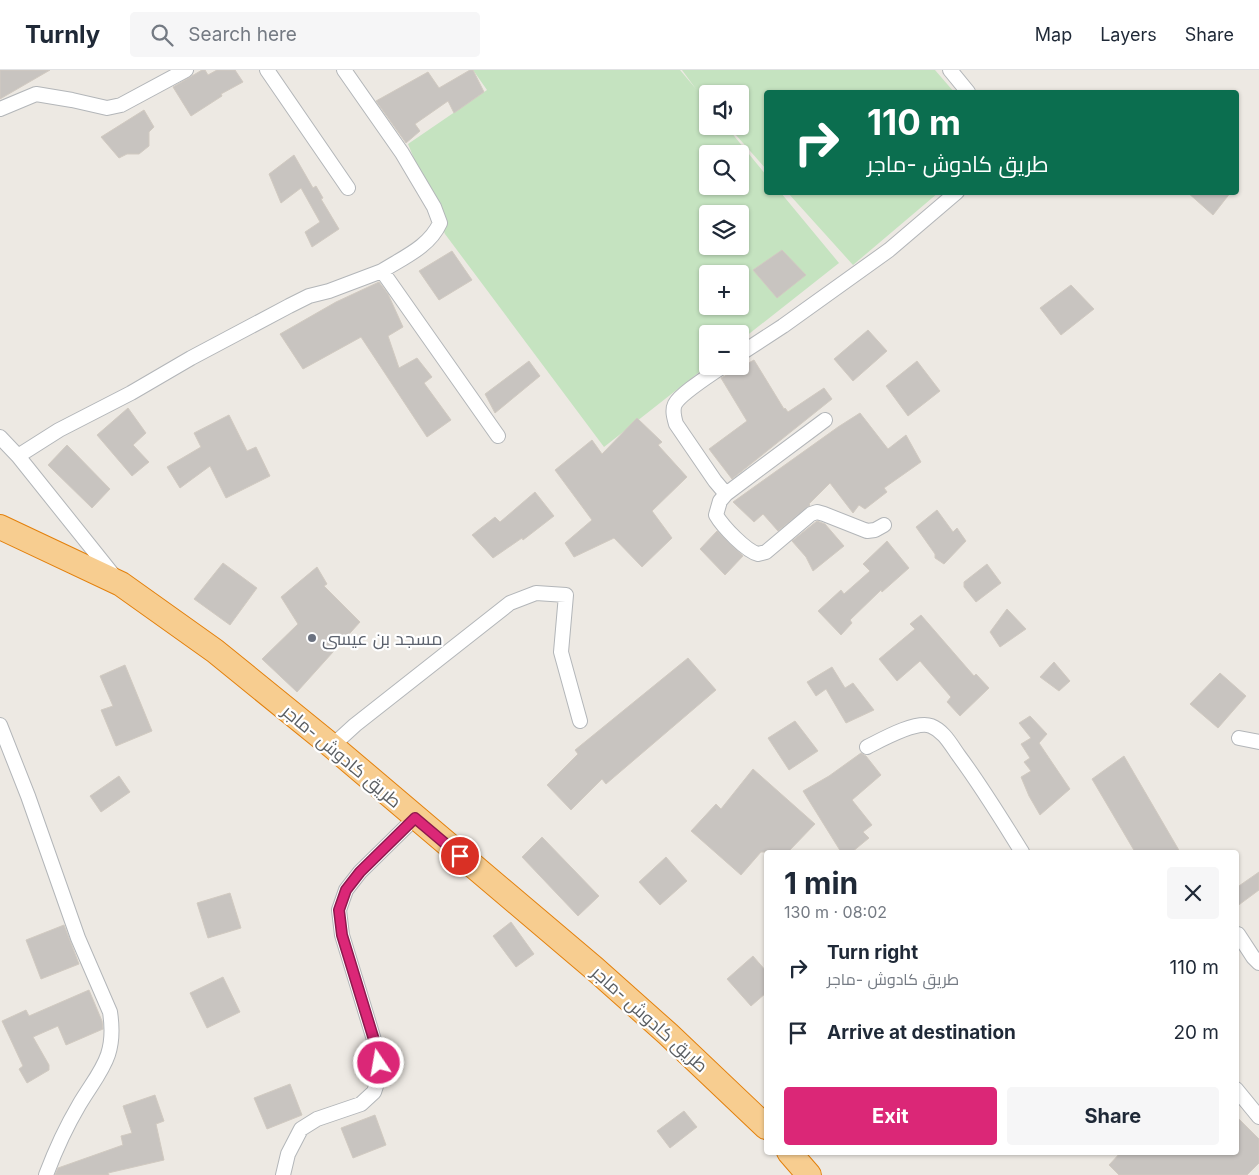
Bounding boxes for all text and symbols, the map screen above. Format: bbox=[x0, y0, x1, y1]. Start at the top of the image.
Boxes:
search box bbox=[130, 12, 480, 57]
text: Turnly bbox=[25, 20, 100, 49]
icon: search bbox=[148, 21, 176, 49]
text: Search here bbox=[188, 23, 297, 46]
text: Map bbox=[1035, 24, 1072, 45]
text: Layers bbox=[1100, 24, 1157, 45]
text: Share bbox=[1185, 24, 1234, 45]
map controls bbox=[699, 85, 749, 375]
button: sound bbox=[699, 85, 749, 135]
text: 110 m bbox=[867, 101, 961, 143]
icon: right bbox=[784, 110, 849, 175]
button: search bbox=[699, 145, 749, 195]
text: طريق كادوش -ماجر bbox=[867, 151, 1049, 177]
button: layers bbox=[699, 205, 749, 255]
button: + bbox=[699, 265, 749, 315]
button: − bbox=[699, 325, 749, 375]
place label: مسجد بن عيسى bbox=[322, 628, 443, 650]
marker: مسجد بن عيسى bbox=[306, 632, 318, 644]
street label: طريق كادوش -ماجر bbox=[276, 700, 406, 813]
pin bbox=[439, 835, 481, 877]
icon: arrive bbox=[446, 842, 474, 870]
text: 1 min bbox=[784, 865, 858, 901]
button: close bbox=[1167, 867, 1219, 919]
text: 130 m · 08:02 bbox=[784, 902, 887, 922]
text: Turn right bbox=[827, 941, 918, 964]
icon: right bbox=[784, 954, 812, 982]
text: 110 m bbox=[1170, 956, 1219, 979]
street label: طريق كادوش -ماجر bbox=[586, 961, 712, 1078]
text: طريق كادوش -ماجر bbox=[827, 969, 959, 989]
icon: arrive bbox=[784, 1019, 812, 1047]
text: Arrive at destination bbox=[827, 1021, 1016, 1044]
text: 20 m bbox=[1173, 1021, 1219, 1044]
position arrow bbox=[352, 1036, 404, 1088]
button: Exit bbox=[784, 1087, 997, 1145]
button: Share bbox=[1007, 1087, 1219, 1145]

